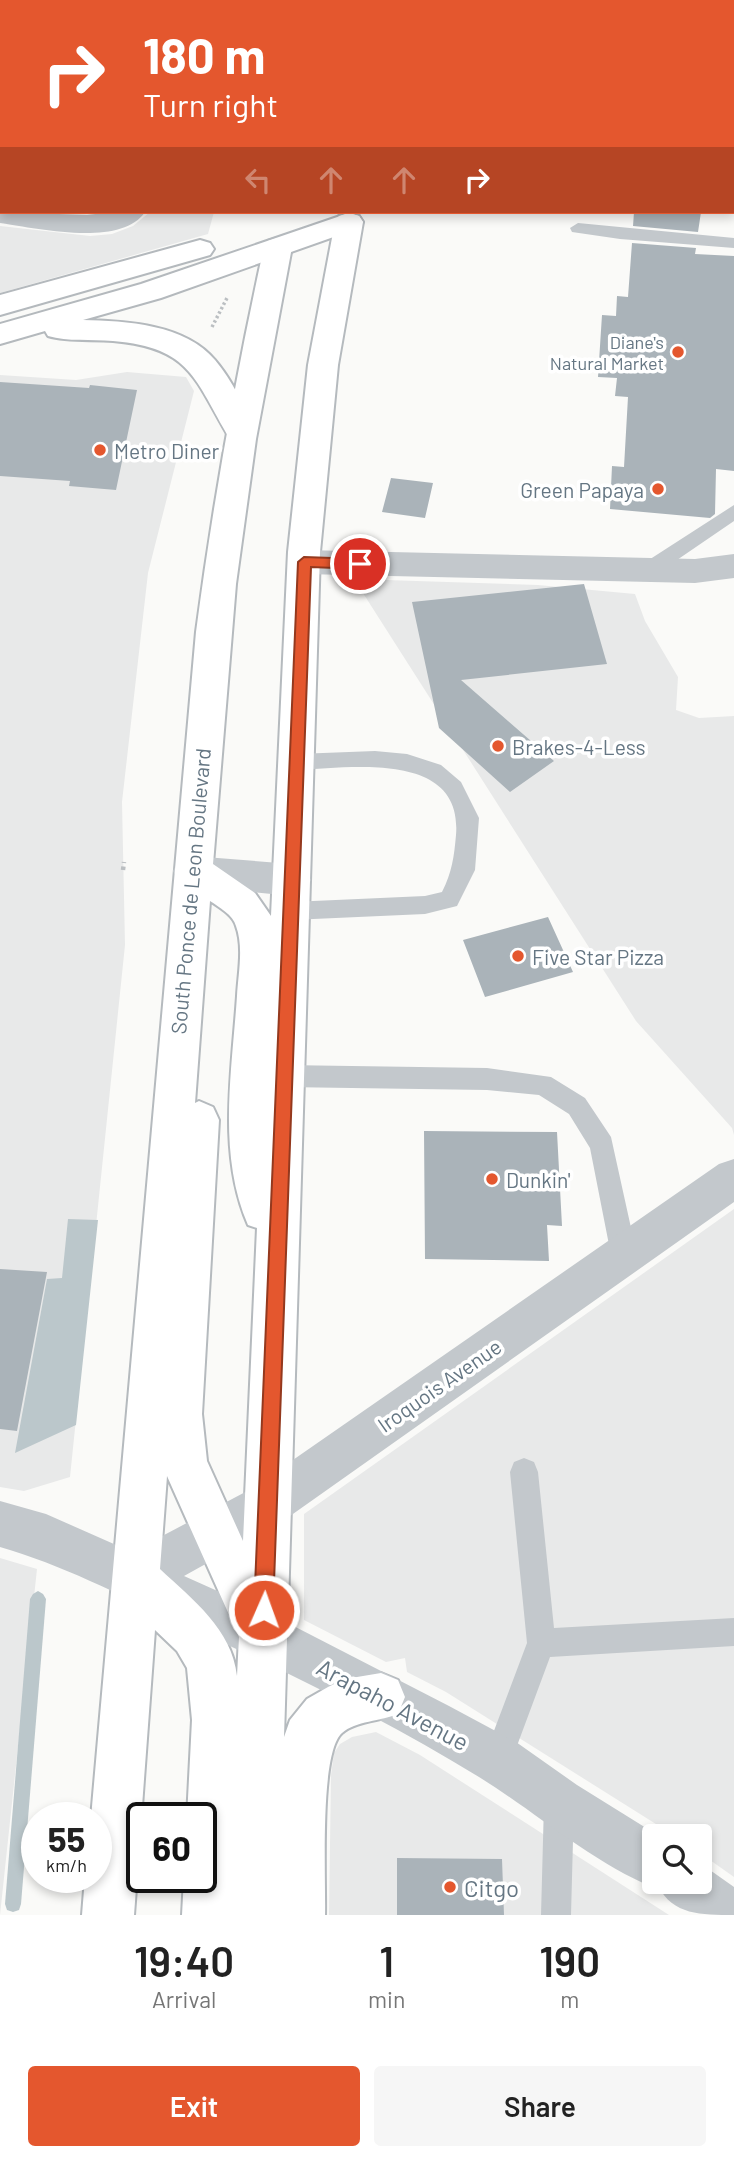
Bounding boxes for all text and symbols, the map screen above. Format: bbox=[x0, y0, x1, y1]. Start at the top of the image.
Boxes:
text: 180 m bbox=[143, 25, 266, 84]
icon: right bbox=[28, 28, 119, 119]
text: Turn right bbox=[143, 85, 278, 123]
icon: left bbox=[239, 161, 277, 199]
icon: ahead bbox=[312, 161, 350, 199]
icon: ahead bbox=[385, 161, 423, 199]
icon: right bbox=[458, 161, 496, 199]
place label: Diane's Natural Market bbox=[550, 331, 664, 374]
marker: Diane's Natural Market bbox=[670, 344, 686, 360]
place label: Metro Diner bbox=[114, 438, 220, 463]
marker: Metro Diner bbox=[92, 442, 108, 458]
place label: Green Papaya bbox=[520, 477, 644, 502]
marker: Green Papaya bbox=[650, 481, 666, 497]
pin bbox=[330, 534, 390, 594]
icon: arrive bbox=[341, 545, 379, 583]
place label: Brakes-4-Less bbox=[512, 734, 646, 759]
marker: Brakes-4-Less bbox=[490, 738, 506, 754]
street label: South Ponce de Leon Boulevard bbox=[165, 747, 215, 1035]
place label: Five Star Pizza bbox=[532, 944, 664, 969]
marker: Five Star Pizza bbox=[510, 948, 526, 964]
place label: Dunkin' bbox=[506, 1167, 571, 1192]
marker: Dunkin' bbox=[484, 1171, 500, 1187]
street label: Iroquois Avenue bbox=[372, 1333, 506, 1437]
position arrow bbox=[227, 1573, 301, 1647]
street label: Arapaho Avenue bbox=[312, 1652, 474, 1756]
speed limit sign: 60 bbox=[126, 1802, 217, 1893]
text: 55 bbox=[48, 1817, 85, 1859]
map controls bbox=[642, 1824, 712, 1894]
button: search bbox=[642, 1824, 712, 1894]
text: km/h bbox=[46, 1854, 87, 1876]
place label: Citgo bbox=[464, 1873, 519, 1902]
marker: Citgo bbox=[442, 1879, 458, 1895]
text: 19:40 bbox=[134, 1935, 234, 1985]
text: 1 bbox=[379, 1935, 394, 1985]
text: 190 bbox=[539, 1935, 600, 1985]
text: Arrival bbox=[152, 1985, 216, 2013]
text: min bbox=[368, 1985, 405, 2013]
text: m bbox=[560, 1985, 579, 2013]
button: Exit bbox=[28, 2066, 360, 2146]
button: Share bbox=[374, 2066, 706, 2146]

